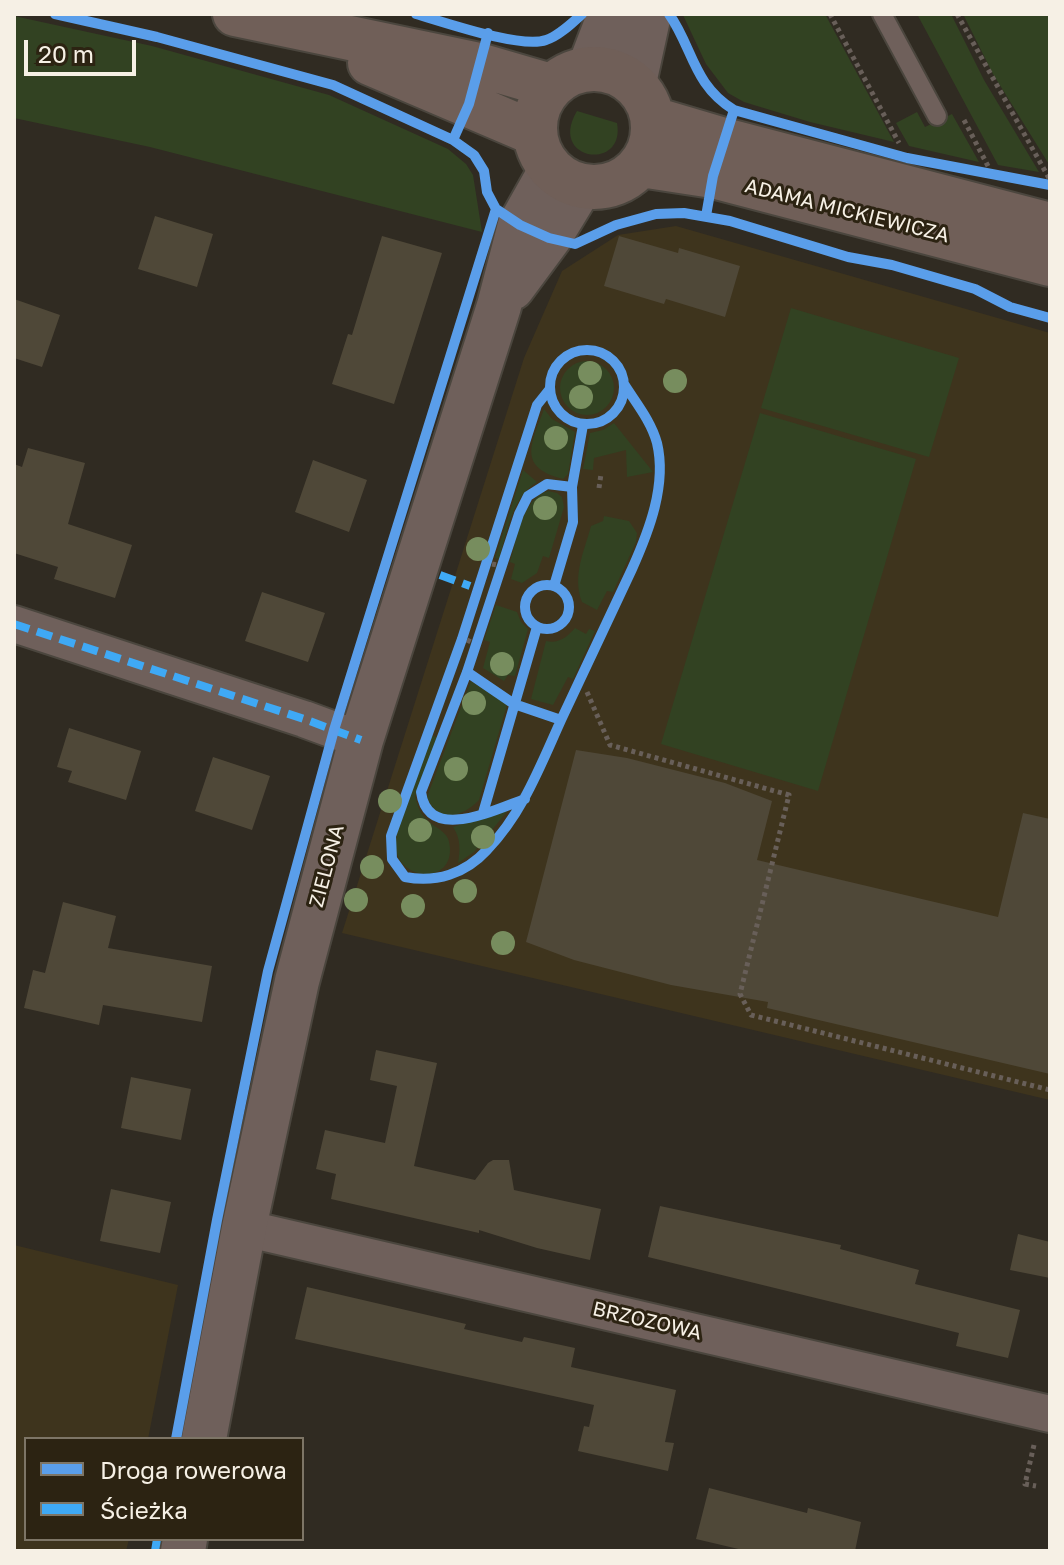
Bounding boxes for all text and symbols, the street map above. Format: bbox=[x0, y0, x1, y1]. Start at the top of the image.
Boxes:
scale bar bbox=[28, 24, 140, 74]
text: 20 m bbox=[38, 39, 94, 68]
street label: ADAMA MICKIEWICZA bbox=[742, 174, 952, 248]
street label: ZIELONA bbox=[304, 822, 350, 910]
street label: BRZOZOWA bbox=[590, 1297, 704, 1345]
legend bbox=[24, 1437, 304, 1541]
text: Droga rowerowa bbox=[100, 1455, 287, 1484]
text: Ścieżka bbox=[100, 1495, 188, 1524]

